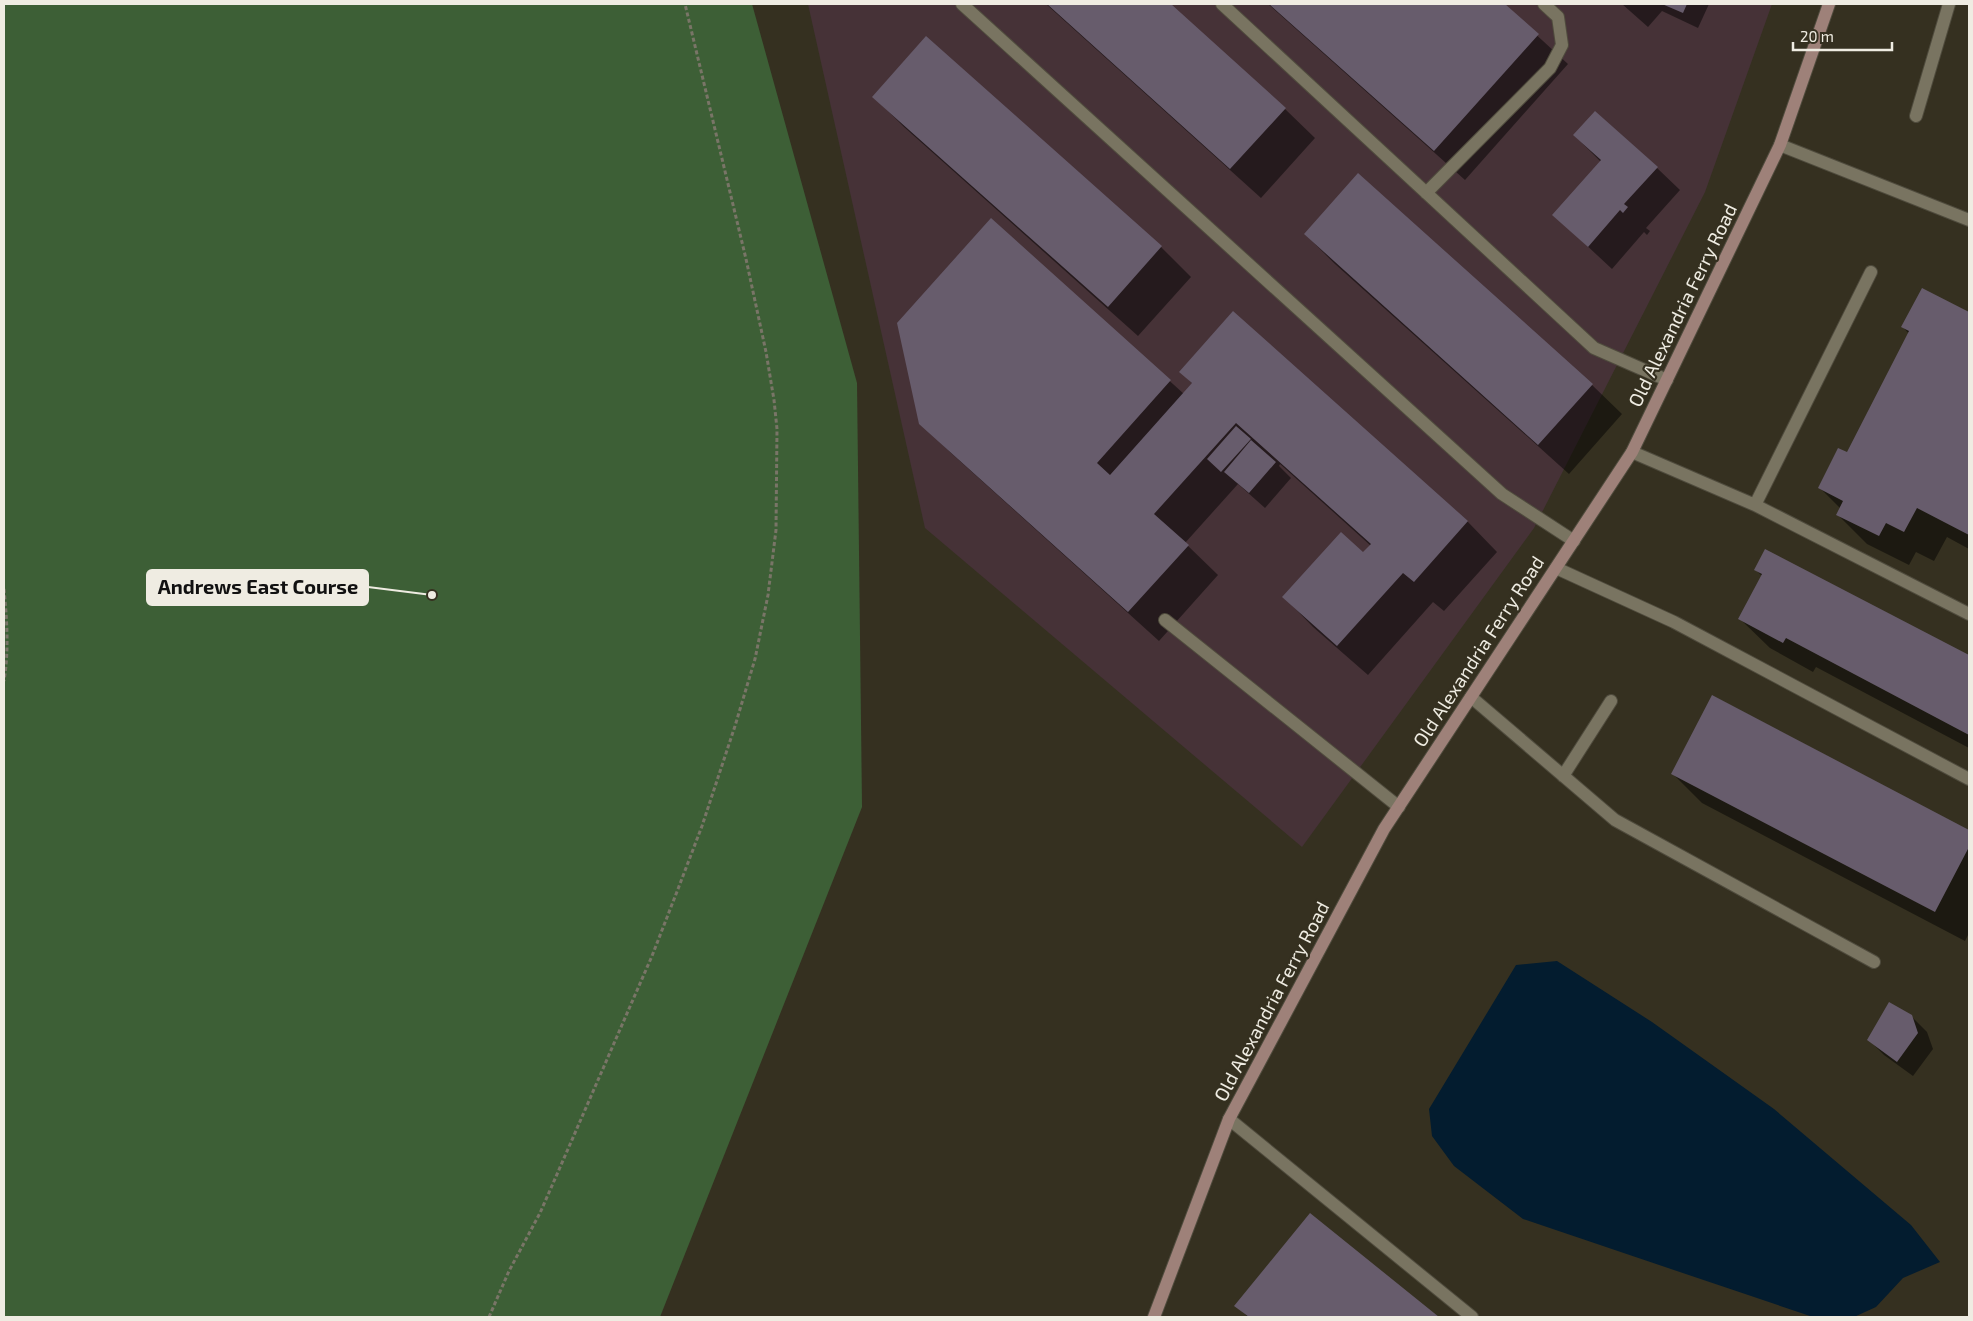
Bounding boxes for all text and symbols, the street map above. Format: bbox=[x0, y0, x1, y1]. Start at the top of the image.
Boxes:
scale bar bbox=[1793, 20, 1892, 52]
text: 20 m bbox=[1800, 27, 1834, 45]
street label: Old Alexandria Ferry Road bbox=[1623, 200, 1741, 410]
street label: Old Alexandria Ferry Road bbox=[1408, 551, 1548, 751]
callout: Andrews East Course bbox=[147, 570, 368, 605]
text: Andrews East Course bbox=[158, 574, 358, 598]
street label: Old Alexandria Ferry Road bbox=[1208, 897, 1334, 1105]

